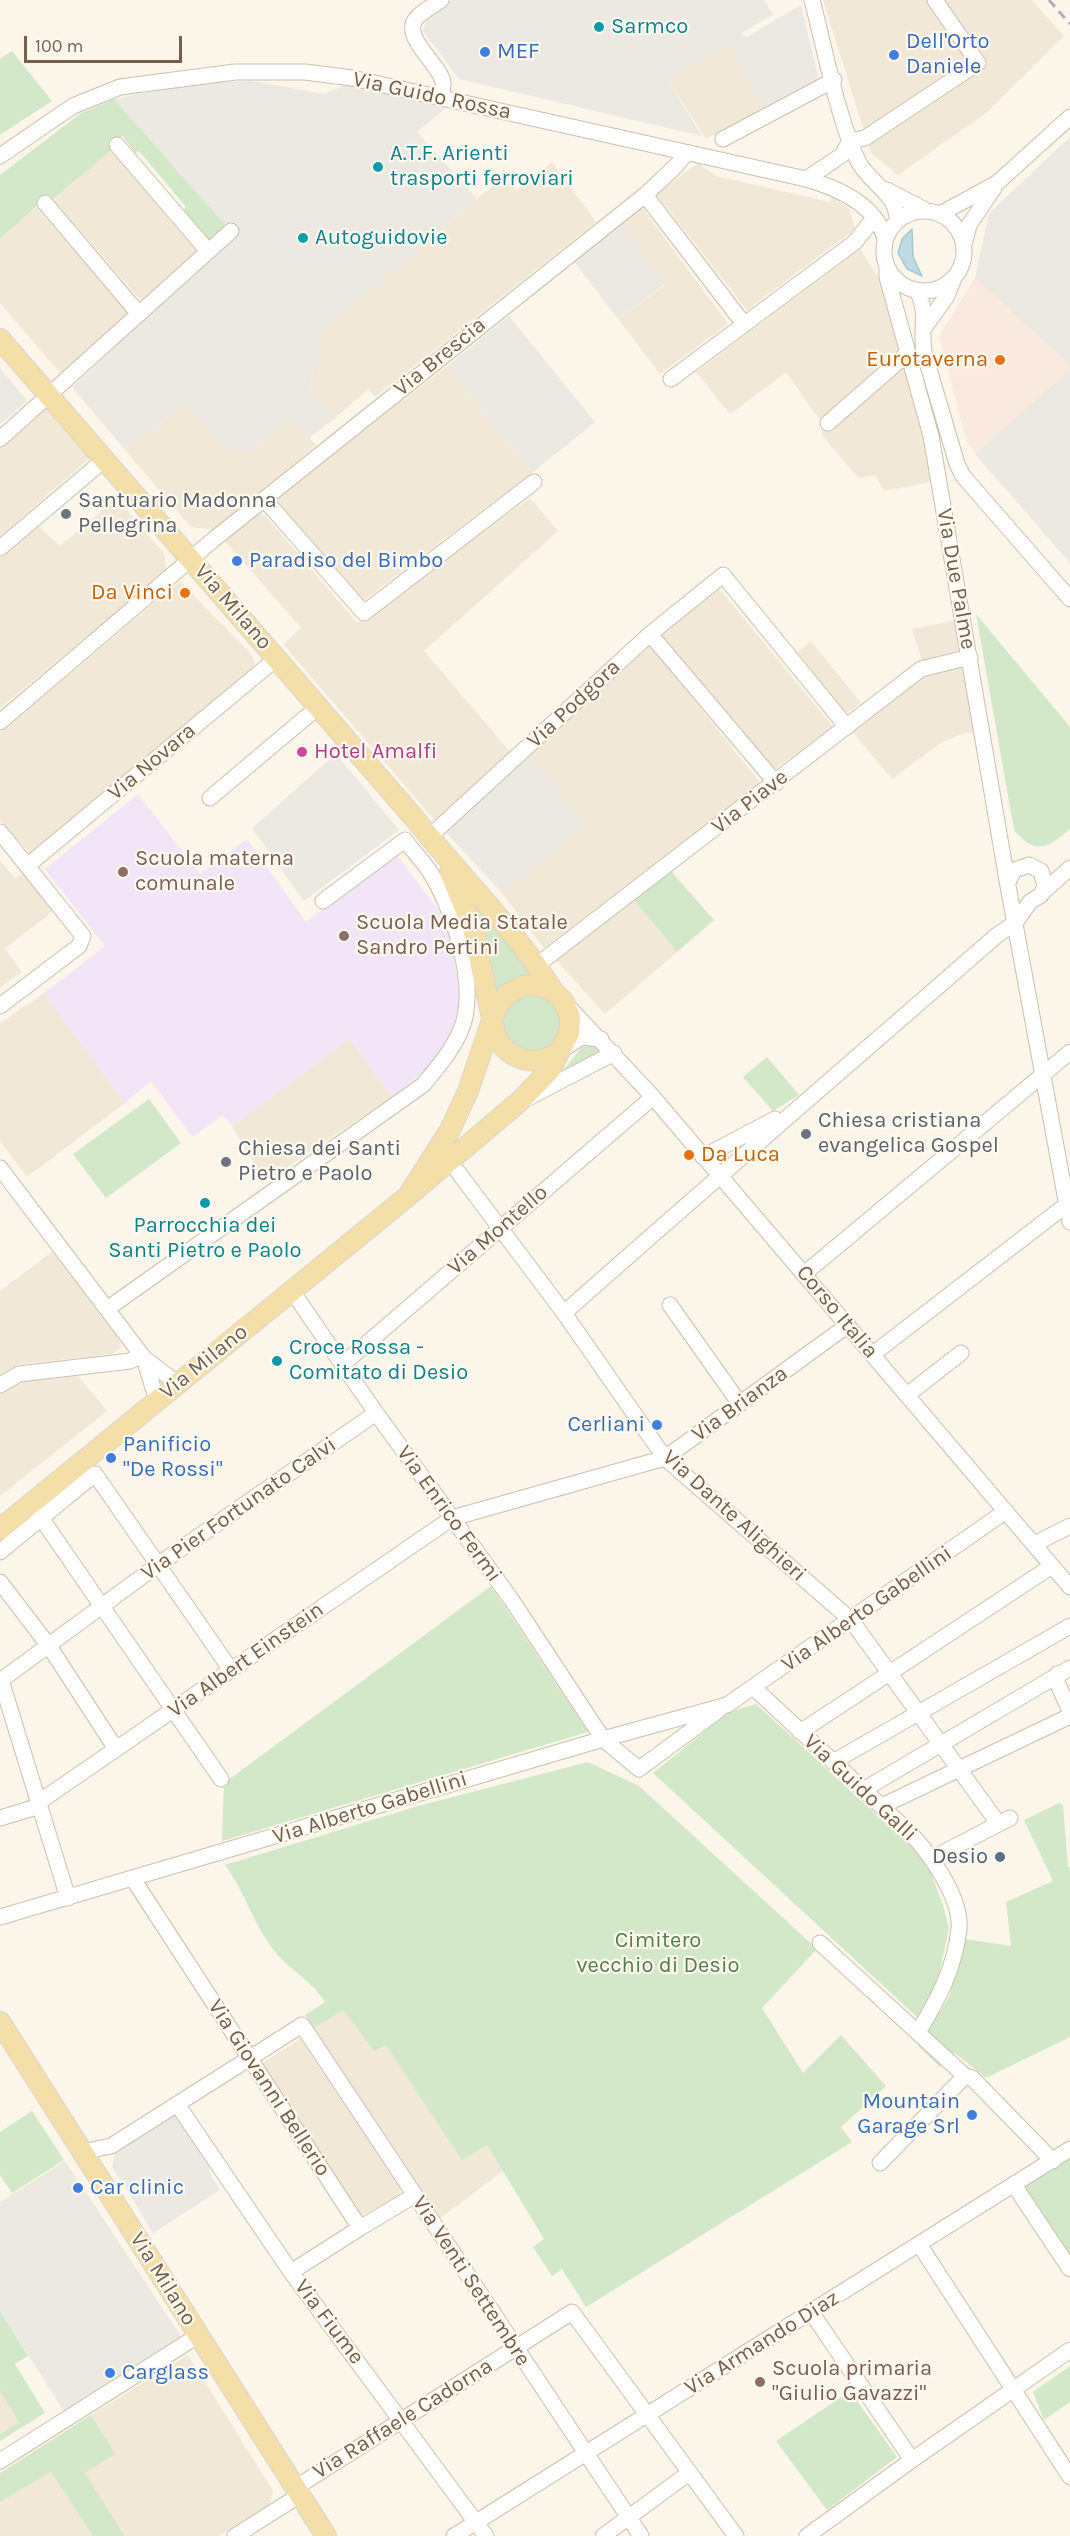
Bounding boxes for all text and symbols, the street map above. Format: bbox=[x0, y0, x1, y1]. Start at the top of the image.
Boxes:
place label: Sarmco bbox=[611, 14, 688, 40]
marker: Sarmco bbox=[592, 20, 606, 34]
scale bar bbox=[27, 24, 184, 62]
place label: Dell'Orto Daniele bbox=[906, 29, 990, 80]
text: 100 m bbox=[35, 35, 83, 57]
place label: MEF bbox=[497, 39, 540, 65]
marker: MEF bbox=[478, 45, 492, 59]
marker: Dell'Orto Daniele bbox=[887, 48, 901, 62]
street label: Via Guido Rossa bbox=[350, 66, 514, 126]
place label: A.T.F. Arienti trasporti ferroviari bbox=[390, 141, 574, 192]
marker: A.T.F. Arienti trasporti ferroviari bbox=[371, 160, 385, 174]
place label: Autoguidovie bbox=[315, 225, 448, 251]
marker: Autoguidovie bbox=[296, 231, 310, 245]
street label: Via Brescia bbox=[389, 312, 491, 402]
place label: Eurotaverna bbox=[866, 347, 988, 373]
marker: Eurotaverna bbox=[993, 353, 1007, 367]
place label: Santuario Madonna Pellegrina bbox=[78, 488, 277, 540]
street label: Via Due Palme bbox=[931, 506, 981, 652]
marker: Santuario Madonna Pellegrina bbox=[59, 507, 73, 521]
place label: Paradiso del Bimbo bbox=[249, 548, 443, 574]
marker: Paradiso del Bimbo bbox=[230, 554, 244, 568]
street label: Via Milano bbox=[189, 559, 277, 655]
place label: Da Vinci bbox=[91, 580, 173, 606]
marker: Da Vinci bbox=[178, 586, 192, 600]
street label: Via Podgora bbox=[522, 654, 626, 754]
street label: Via Novara bbox=[103, 718, 201, 806]
place label: Hotel Amalfi bbox=[314, 739, 437, 765]
marker: Hotel Amalfi bbox=[295, 745, 309, 759]
street label: Via Piave bbox=[707, 764, 793, 840]
place label: Scuola materna comunale bbox=[135, 846, 294, 897]
marker: Scuola materna comunale bbox=[116, 865, 130, 879]
place label: Scuola Media Statale Sandro Pertini bbox=[356, 910, 568, 962]
marker: Scuola Media Statale Sandro Pertini bbox=[337, 929, 351, 943]
place label: Chiesa cristiana evangelica Gospel bbox=[818, 1108, 999, 1160]
marker: Chiesa cristiana evangelica Gospel bbox=[799, 1127, 813, 1141]
place label: Chiesa dei Santi Pietro e Paolo bbox=[238, 1136, 401, 1188]
place label: Da Luca bbox=[701, 1142, 780, 1168]
marker: Da Luca bbox=[682, 1148, 696, 1162]
marker: Chiesa dei Santi Pietro e Paolo bbox=[219, 1155, 233, 1169]
street label: Via Montello bbox=[443, 1179, 553, 1281]
marker: Parrocchia dei Santi Pietro e Paolo bbox=[198, 1196, 212, 1210]
place label: Parrocchia dei Santi Pietro e Paolo bbox=[108, 1213, 302, 1264]
street label: Corso Italia bbox=[790, 1260, 884, 1364]
street label: Via Milano bbox=[155, 1319, 253, 1405]
place label: Croce Rossa - Comitato di Desio bbox=[289, 1335, 468, 1386]
marker: Croce Rossa - Comitato di Desio bbox=[270, 1354, 284, 1368]
street label: Via Brianza bbox=[687, 1360, 793, 1448]
place label: Cerliani bbox=[568, 1412, 645, 1438]
marker: Cerliani bbox=[650, 1418, 664, 1432]
place label: Panificio "De Rossi" bbox=[123, 1432, 223, 1484]
street label: Via Pier Fortunato Calvi bbox=[136, 1432, 342, 1586]
street label: Via Enrico Fermi bbox=[391, 1441, 507, 1587]
street label: Via Dante Alighieri bbox=[657, 1445, 811, 1587]
marker: Panificio "De Rossi" bbox=[104, 1451, 118, 1465]
street label: Via Alberto Gabellini bbox=[777, 1540, 957, 1678]
street label: Via Albert Einstein bbox=[163, 1596, 329, 1724]
street label: Via Guido Galli bbox=[798, 1729, 922, 1847]
street label: Via Alberto Gabellini bbox=[269, 1766, 471, 1850]
place label: Desio bbox=[932, 1844, 988, 1870]
marker: Desio bbox=[993, 1850, 1007, 1864]
park label: Cimitero vecchio di Desio bbox=[577, 1928, 739, 1980]
street label: Via Giovanni Bellerio bbox=[202, 1995, 336, 2181]
place label: Mountain Garage Srl bbox=[857, 2089, 960, 2140]
marker: Mountain Garage Srl bbox=[965, 2108, 979, 2122]
place label: Car clinic bbox=[90, 2175, 184, 2201]
marker: Car clinic bbox=[71, 2181, 85, 2195]
street label: Via Venti Settembre bbox=[406, 2191, 536, 2371]
street label: Via Milano bbox=[124, 2227, 202, 2331]
street label: Via Fiume bbox=[289, 2274, 369, 2370]
street label: Via Armando Diaz bbox=[680, 2285, 844, 2401]
street label: Via Raffaele Cadorna bbox=[308, 2353, 498, 2485]
place label: Scuola primaria "Giulio Gavazzi" bbox=[772, 2356, 932, 2408]
place label: Carglass bbox=[122, 2360, 209, 2386]
marker: Carglass bbox=[103, 2366, 117, 2380]
marker: Scuola primaria "Giulio Gavazzi" bbox=[753, 2375, 767, 2389]

